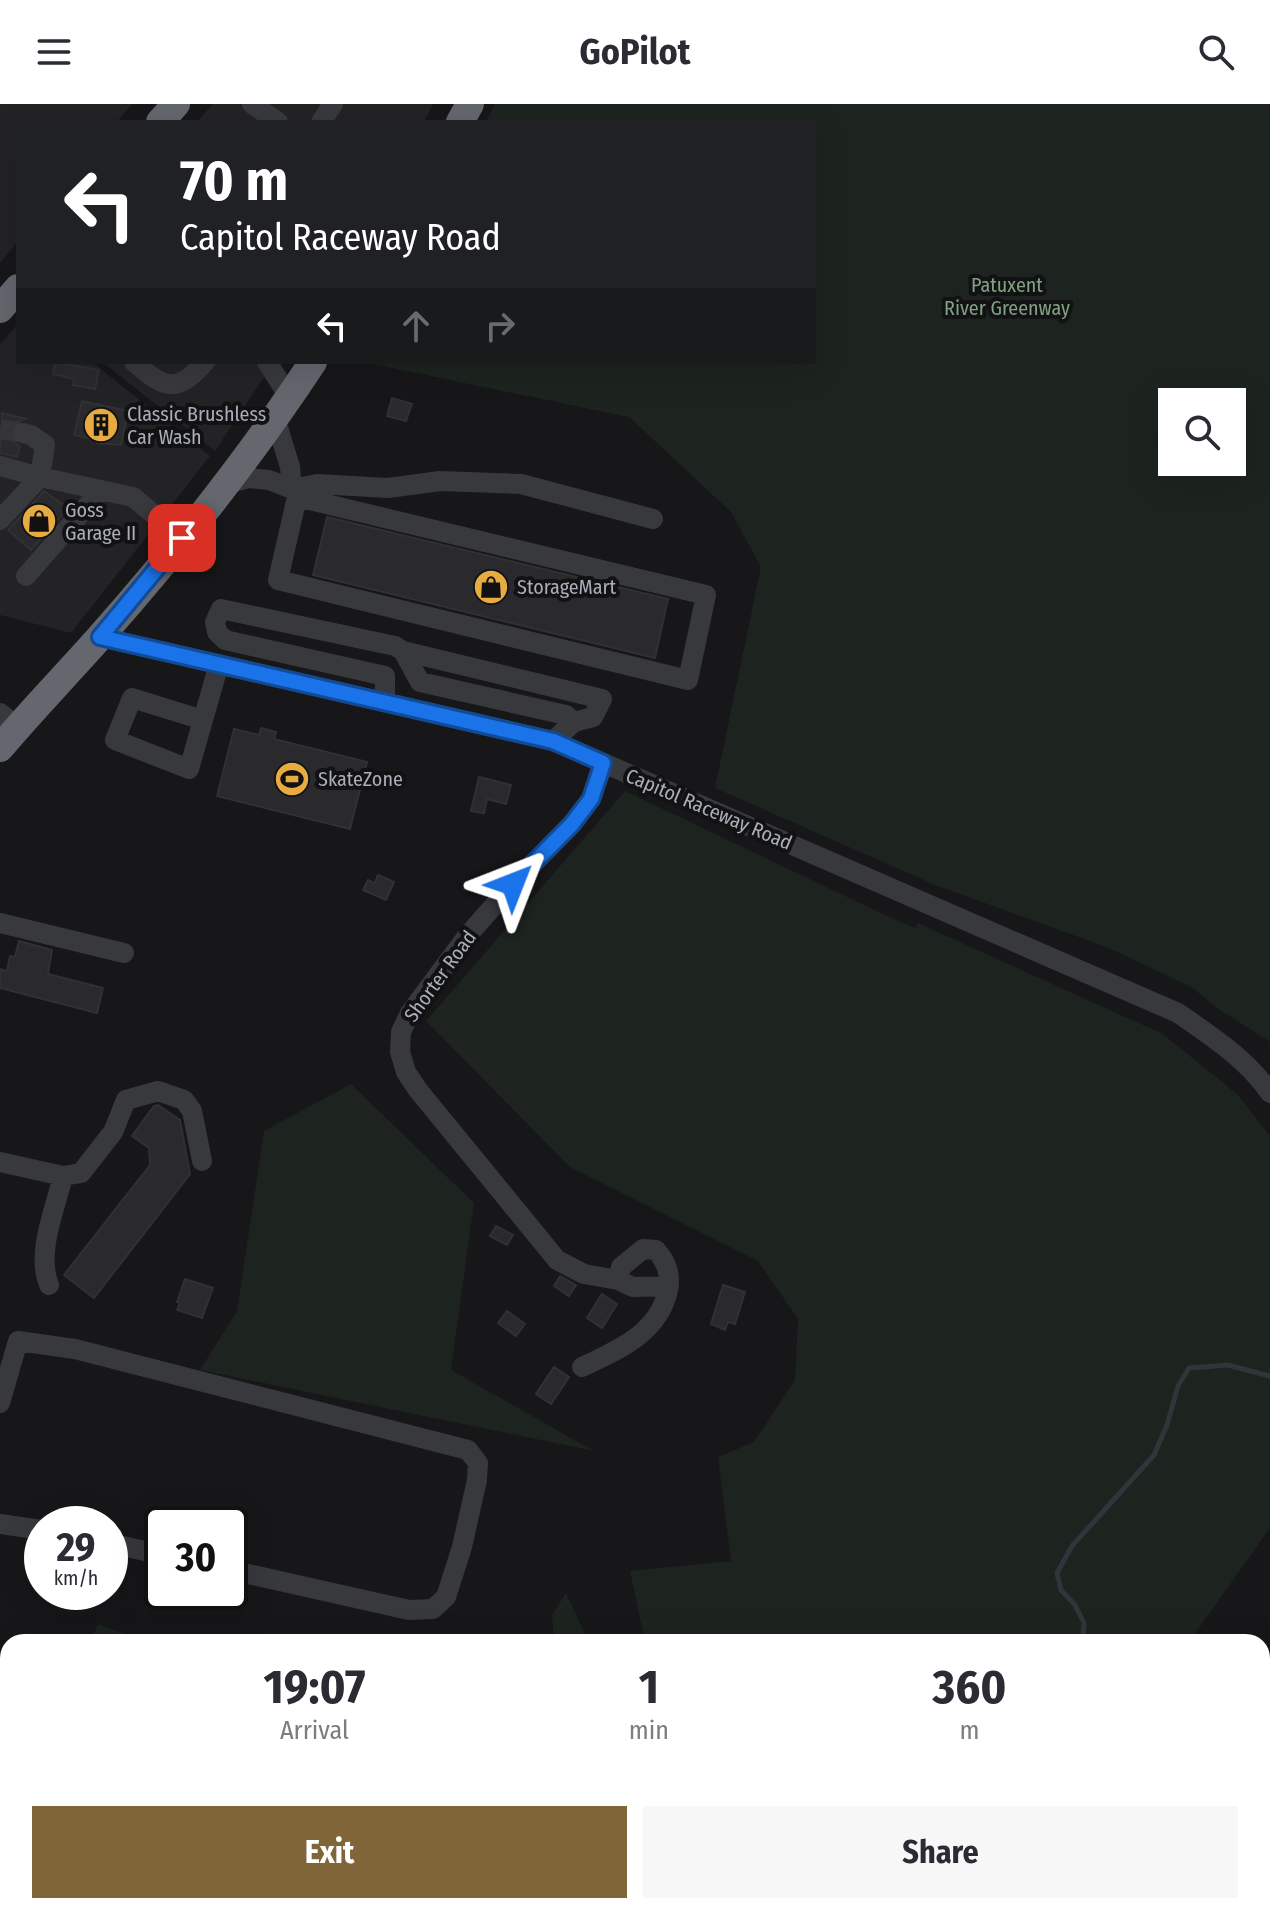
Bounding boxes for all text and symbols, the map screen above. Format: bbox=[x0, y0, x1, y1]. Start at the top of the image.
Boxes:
icon: menu bbox=[32, 30, 76, 74]
text: GoPilot bbox=[580, 30, 690, 74]
icon: search bbox=[1194, 30, 1238, 74]
text: 70 m bbox=[180, 148, 288, 215]
icon: left bbox=[48, 152, 152, 256]
text: Capitol Raceway Road bbox=[180, 216, 501, 260]
park label: Patuxent River Greenway bbox=[944, 273, 1070, 320]
icon: left bbox=[310, 304, 354, 348]
icon: ahead bbox=[394, 304, 438, 348]
icon: right bbox=[478, 304, 522, 348]
map controls bbox=[1158, 388, 1246, 476]
button: search bbox=[1158, 388, 1246, 476]
place label: Classic Brushless Car Wash bbox=[127, 402, 266, 449]
building icon: Classic Brushless Car Wash bbox=[82, 406, 120, 444]
place label: Goss Garage II bbox=[65, 498, 136, 545]
shop icon: Goss Garage II bbox=[20, 502, 58, 540]
pin bbox=[148, 504, 216, 572]
icon: arrive bbox=[160, 516, 204, 560]
shop icon: StorageMart bbox=[472, 568, 510, 606]
place label: StorageMart bbox=[517, 575, 617, 599]
sports icon: SkateZone bbox=[273, 760, 311, 798]
street label: Capitol Raceway Road bbox=[622, 763, 796, 855]
place label: SkateZone bbox=[318, 767, 403, 791]
position arrow bbox=[471, 842, 555, 926]
street label: Shorter Road bbox=[399, 926, 481, 1026]
speed limit sign: 30 bbox=[144, 1506, 248, 1610]
text: 29 bbox=[56, 1524, 95, 1572]
text: km/h bbox=[54, 1566, 98, 1590]
text: 19:07 bbox=[263, 1658, 365, 1716]
text: 1 bbox=[639, 1658, 659, 1716]
text: 360 bbox=[933, 1658, 1007, 1716]
text: Arrival bbox=[280, 1715, 349, 1746]
text: min bbox=[629, 1715, 669, 1746]
text: m bbox=[960, 1715, 980, 1746]
button: Exit bbox=[32, 1806, 627, 1898]
button: Share bbox=[643, 1806, 1238, 1898]

